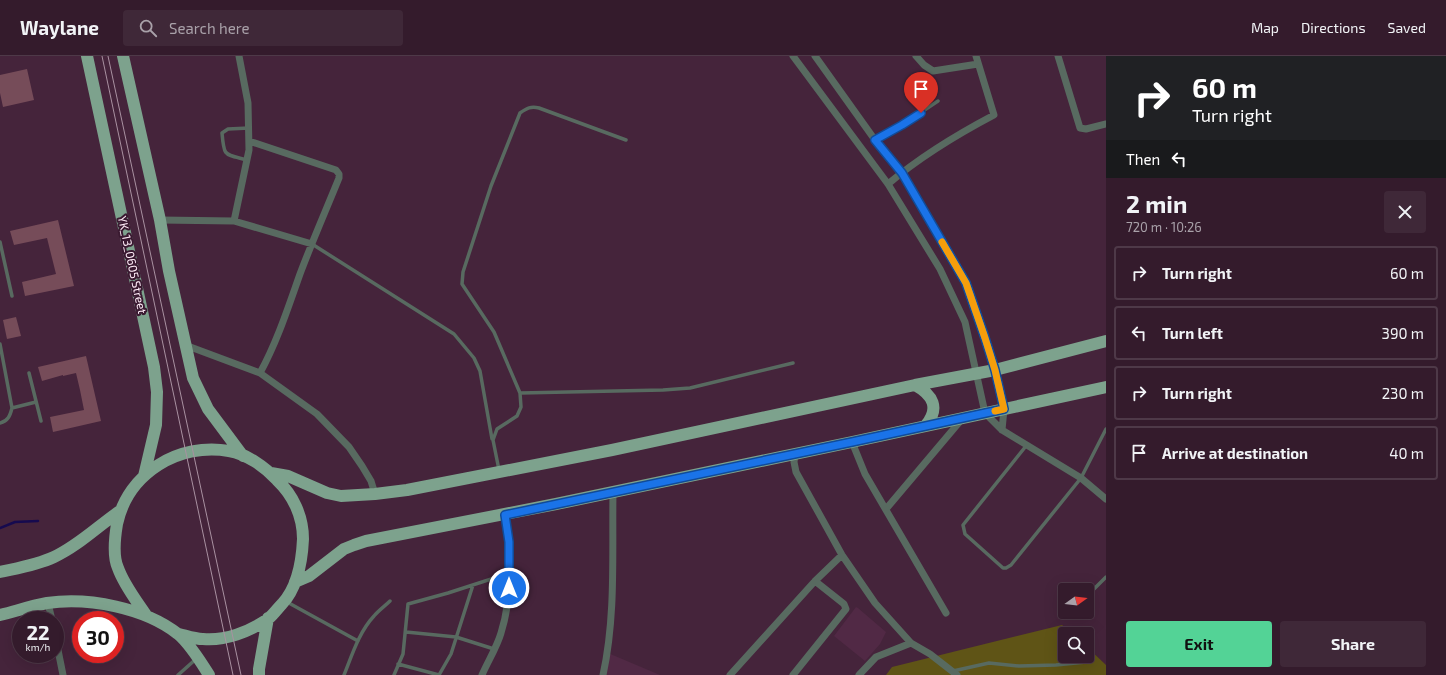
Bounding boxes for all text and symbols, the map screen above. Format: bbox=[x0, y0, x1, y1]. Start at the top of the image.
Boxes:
search box bbox=[123, 10, 403, 46]
text: Waylane bbox=[20, 16, 99, 39]
icon: search bbox=[137, 17, 159, 39]
text: Search here bbox=[169, 19, 250, 37]
text: Map bbox=[1251, 19, 1279, 36]
text: Directions bbox=[1301, 19, 1366, 36]
text: Saved bbox=[1388, 19, 1426, 36]
text: 60 m bbox=[1192, 70, 1257, 104]
pin bbox=[904, 72, 938, 113]
icon: right bbox=[1126, 72, 1178, 124]
icon: arrive bbox=[910, 78, 932, 100]
text: Turn right bbox=[1192, 104, 1272, 126]
icon: left bbox=[1168, 148, 1190, 170]
text: Then bbox=[1126, 150, 1160, 168]
text: 2 min bbox=[1126, 189, 1187, 218]
button: close bbox=[1384, 191, 1426, 233]
street label: YK_13_0605 Street bbox=[116, 215, 150, 315]
text: 720 m · 10:26 bbox=[1126, 219, 1202, 235]
icon: right bbox=[1128, 262, 1150, 284]
text: Turn right bbox=[1162, 264, 1232, 282]
text: 60 m bbox=[1390, 264, 1424, 282]
icon: left bbox=[1128, 322, 1150, 344]
text: Turn left bbox=[1162, 324, 1223, 342]
text: 390 m bbox=[1382, 324, 1424, 342]
icon: right bbox=[1128, 382, 1150, 404]
text: Turn right bbox=[1162, 384, 1232, 402]
text: 230 m bbox=[1382, 384, 1424, 402]
icon: arrive bbox=[1128, 442, 1150, 464]
text: Arrive at destination bbox=[1162, 444, 1308, 462]
text: 40 m bbox=[1389, 444, 1424, 462]
position arrow bbox=[488, 567, 530, 609]
north arrow bbox=[1058, 583, 1094, 619]
map controls bbox=[1058, 583, 1094, 663]
speed limit sign: 30 bbox=[72, 611, 124, 663]
text: 22 bbox=[26, 620, 50, 644]
button: Exit bbox=[1126, 621, 1272, 667]
button: Share bbox=[1280, 621, 1426, 667]
button: search bbox=[1058, 627, 1094, 663]
text: km/h bbox=[26, 641, 50, 653]

